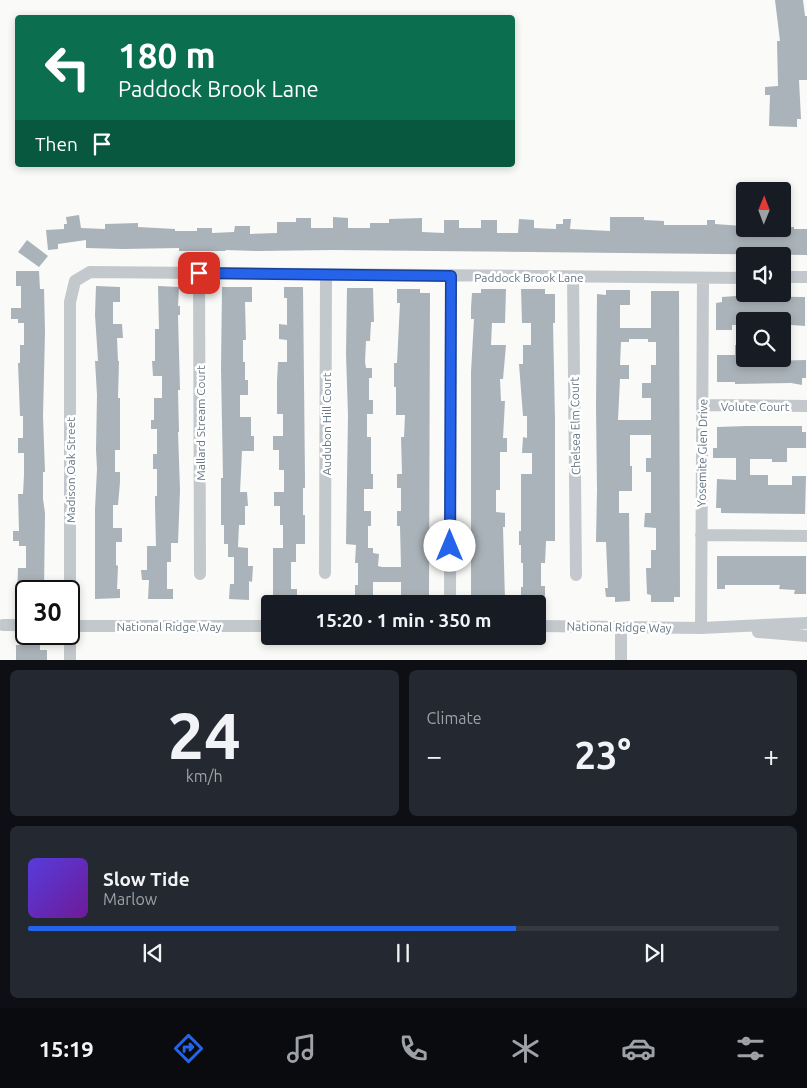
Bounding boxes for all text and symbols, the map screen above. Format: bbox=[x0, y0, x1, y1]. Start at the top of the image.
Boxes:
icon: left bbox=[35, 35, 100, 100]
text: 180 m bbox=[118, 35, 216, 75]
text: Paddock Brook Lane bbox=[118, 76, 319, 101]
icon: arrive bbox=[88, 130, 116, 158]
text: Then bbox=[35, 133, 78, 155]
north arrow bbox=[736, 182, 791, 238]
map controls bbox=[736, 182, 791, 367]
button: sound bbox=[736, 247, 791, 302]
pin bbox=[178, 252, 220, 294]
icon: arrive bbox=[185, 259, 213, 287]
street label: Paddock Brook Lane bbox=[474, 271, 584, 284]
button: search bbox=[736, 312, 791, 367]
street label: Mallard Stream Court bbox=[194, 365, 207, 481]
street label: Audubon Hill Court bbox=[320, 372, 333, 475]
street label: Chelsea Elm Court bbox=[568, 377, 582, 475]
street label: Yosemite Glen Drive bbox=[695, 399, 709, 507]
street label: Volute Court bbox=[721, 400, 790, 413]
street label: Madison Oak Street bbox=[64, 417, 77, 523]
position arrow bbox=[423, 519, 475, 571]
speed limit sign: 30 bbox=[15, 580, 80, 645]
text: 15:20 · 1 min · 350 m bbox=[316, 609, 491, 631]
street label: National Ridge Way bbox=[117, 620, 222, 633]
street label: National Ridge Way bbox=[566, 620, 672, 634]
text: 24 bbox=[168, 698, 241, 771]
text: Climate bbox=[427, 709, 482, 727]
text: 23° bbox=[575, 734, 631, 776]
text: − bbox=[427, 740, 442, 771]
text: + bbox=[763, 740, 779, 771]
text: km/h bbox=[186, 767, 223, 785]
text: Slow Tide bbox=[103, 868, 190, 890]
text: Marlow bbox=[103, 890, 157, 908]
icon: previous bbox=[139, 939, 167, 967]
icon: pause bbox=[389, 939, 417, 967]
icon: next bbox=[640, 939, 668, 967]
icon: directions bbox=[171, 1031, 206, 1066]
icon: music bbox=[284, 1031, 319, 1066]
icon: phone bbox=[396, 1031, 431, 1066]
icon: climate bbox=[508, 1031, 543, 1066]
icon: car bbox=[621, 1031, 656, 1066]
icon: filters bbox=[733, 1031, 768, 1066]
text: 15:19 bbox=[39, 1036, 94, 1061]

